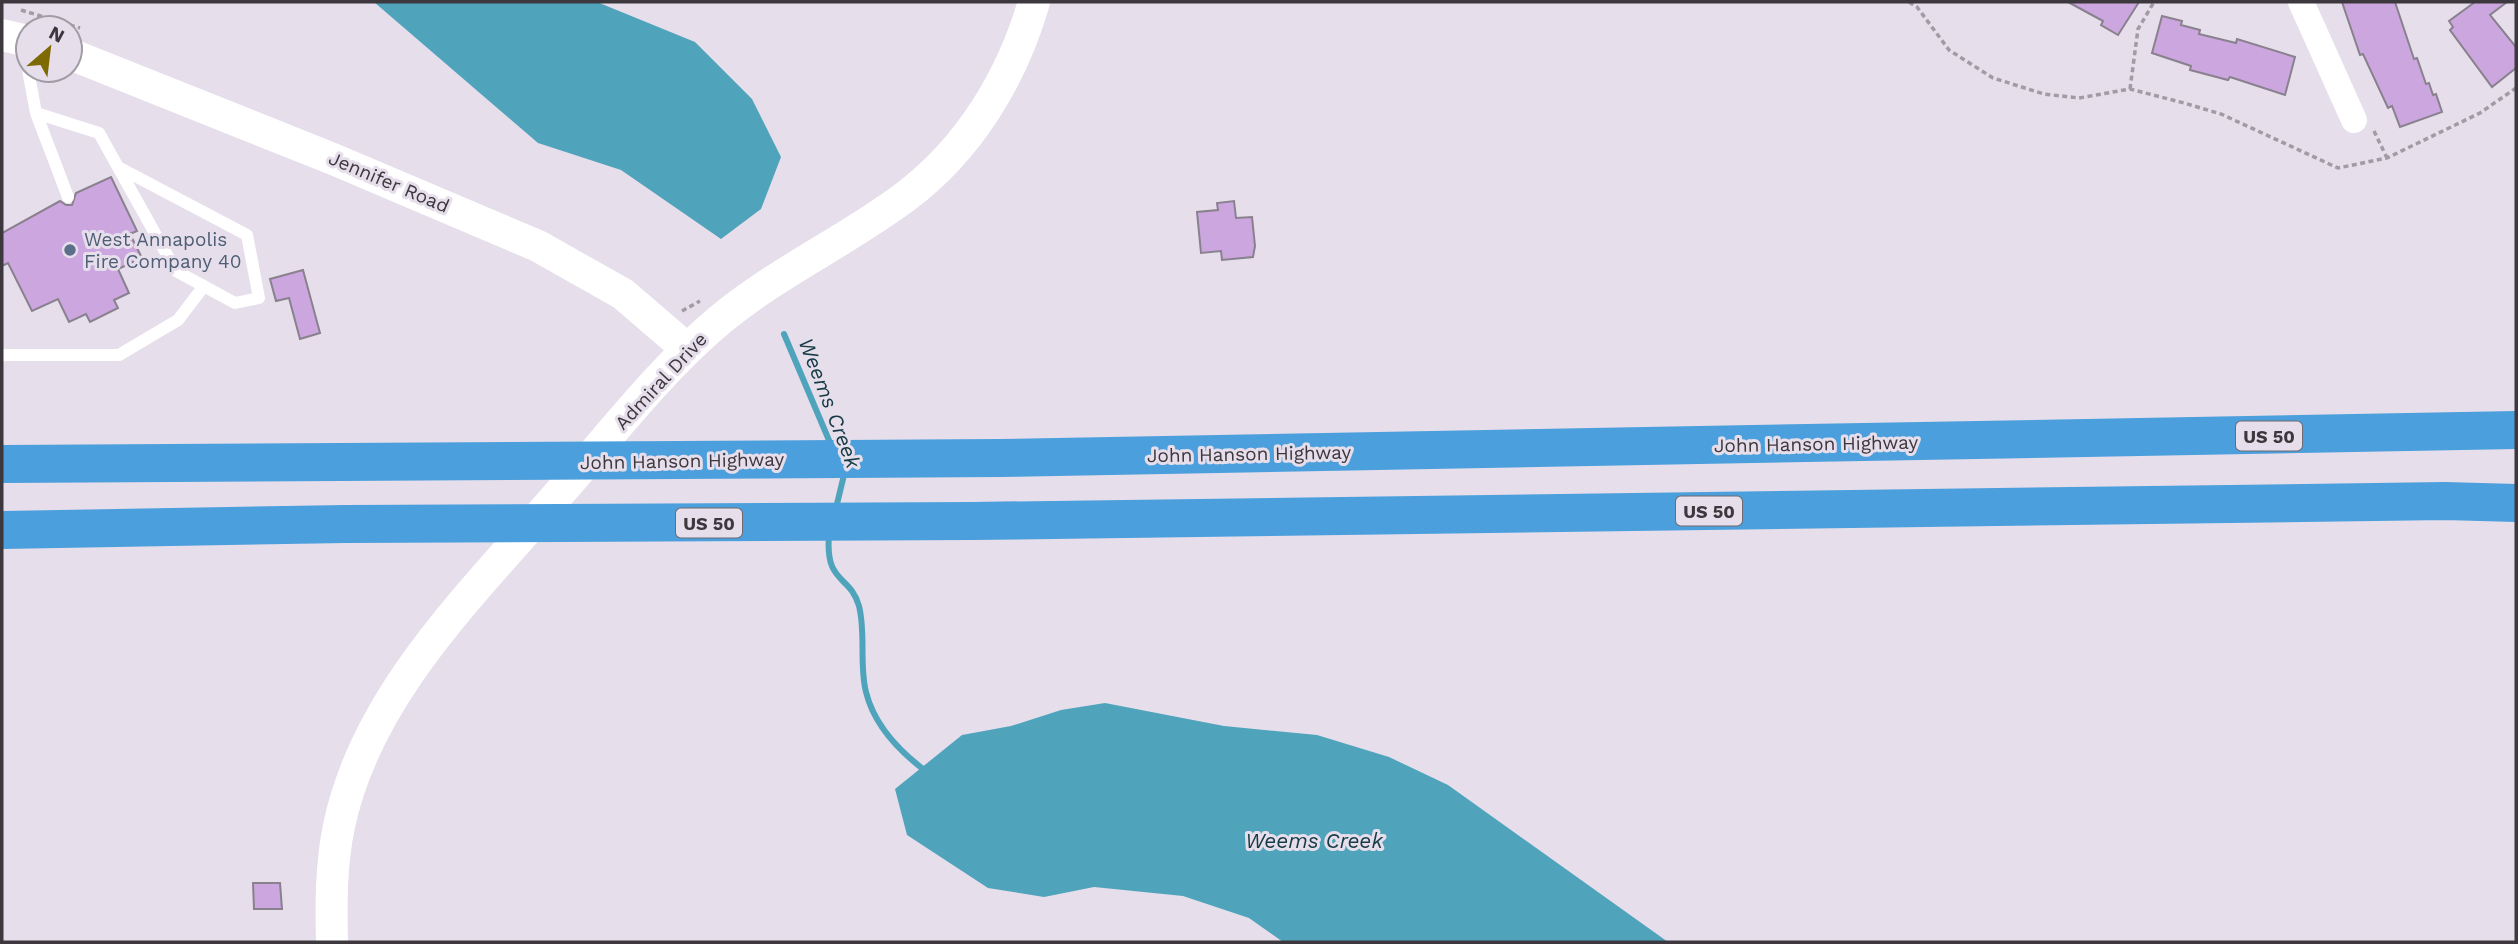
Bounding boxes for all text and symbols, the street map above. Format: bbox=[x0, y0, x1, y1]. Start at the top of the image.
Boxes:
north arrow bbox=[14, 14, 84, 84]
text: N bbox=[45, 21, 68, 48]
street label: Jennifer Road bbox=[325, 146, 453, 218]
place label: West Annapolis Fire Company 40 bbox=[84, 228, 241, 273]
marker: West Annapolis Fire Company 40 bbox=[62, 242, 78, 258]
street label: Admiral Drive bbox=[610, 328, 712, 434]
water label: Weems Creek bbox=[794, 334, 867, 472]
road number: US 50 bbox=[2236, 422, 2302, 450]
street label: John Hanson Highway bbox=[1714, 431, 1919, 457]
street label: John Hanson Highway bbox=[1147, 441, 1352, 467]
street label: John Hanson Highway bbox=[580, 448, 785, 474]
road number: US 50 bbox=[1676, 496, 1742, 526]
road number: US 50 bbox=[676, 508, 742, 538]
water label: Weems Creek bbox=[1245, 828, 1383, 853]

